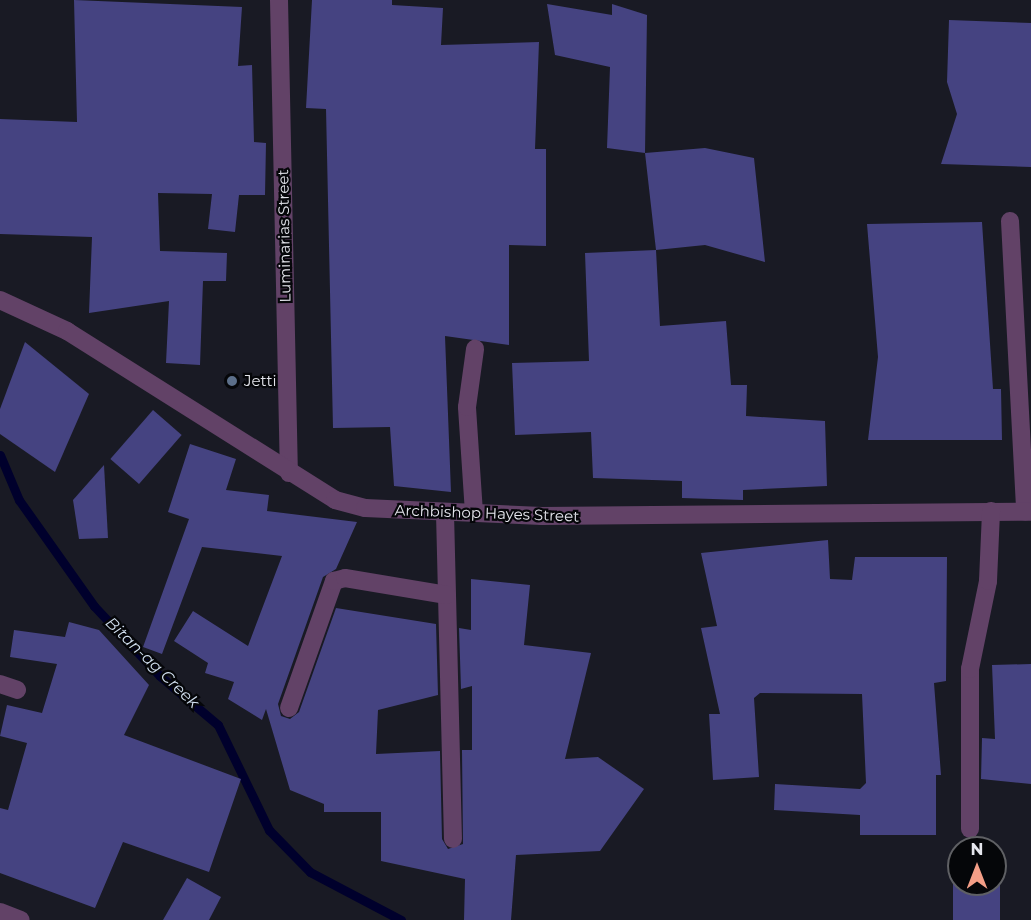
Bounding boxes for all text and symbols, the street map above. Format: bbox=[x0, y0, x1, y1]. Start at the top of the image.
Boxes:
street label: Luminarias Street bbox=[274, 169, 294, 303]
place label: Jetti bbox=[244, 372, 277, 390]
marker: Jetti bbox=[225, 374, 239, 388]
street label: Archbishop Hayes Street bbox=[394, 501, 580, 525]
water label: Bitan-ag Creek bbox=[101, 613, 203, 713]
north arrow bbox=[947, 836, 1007, 896]
text: N bbox=[971, 840, 983, 859]

